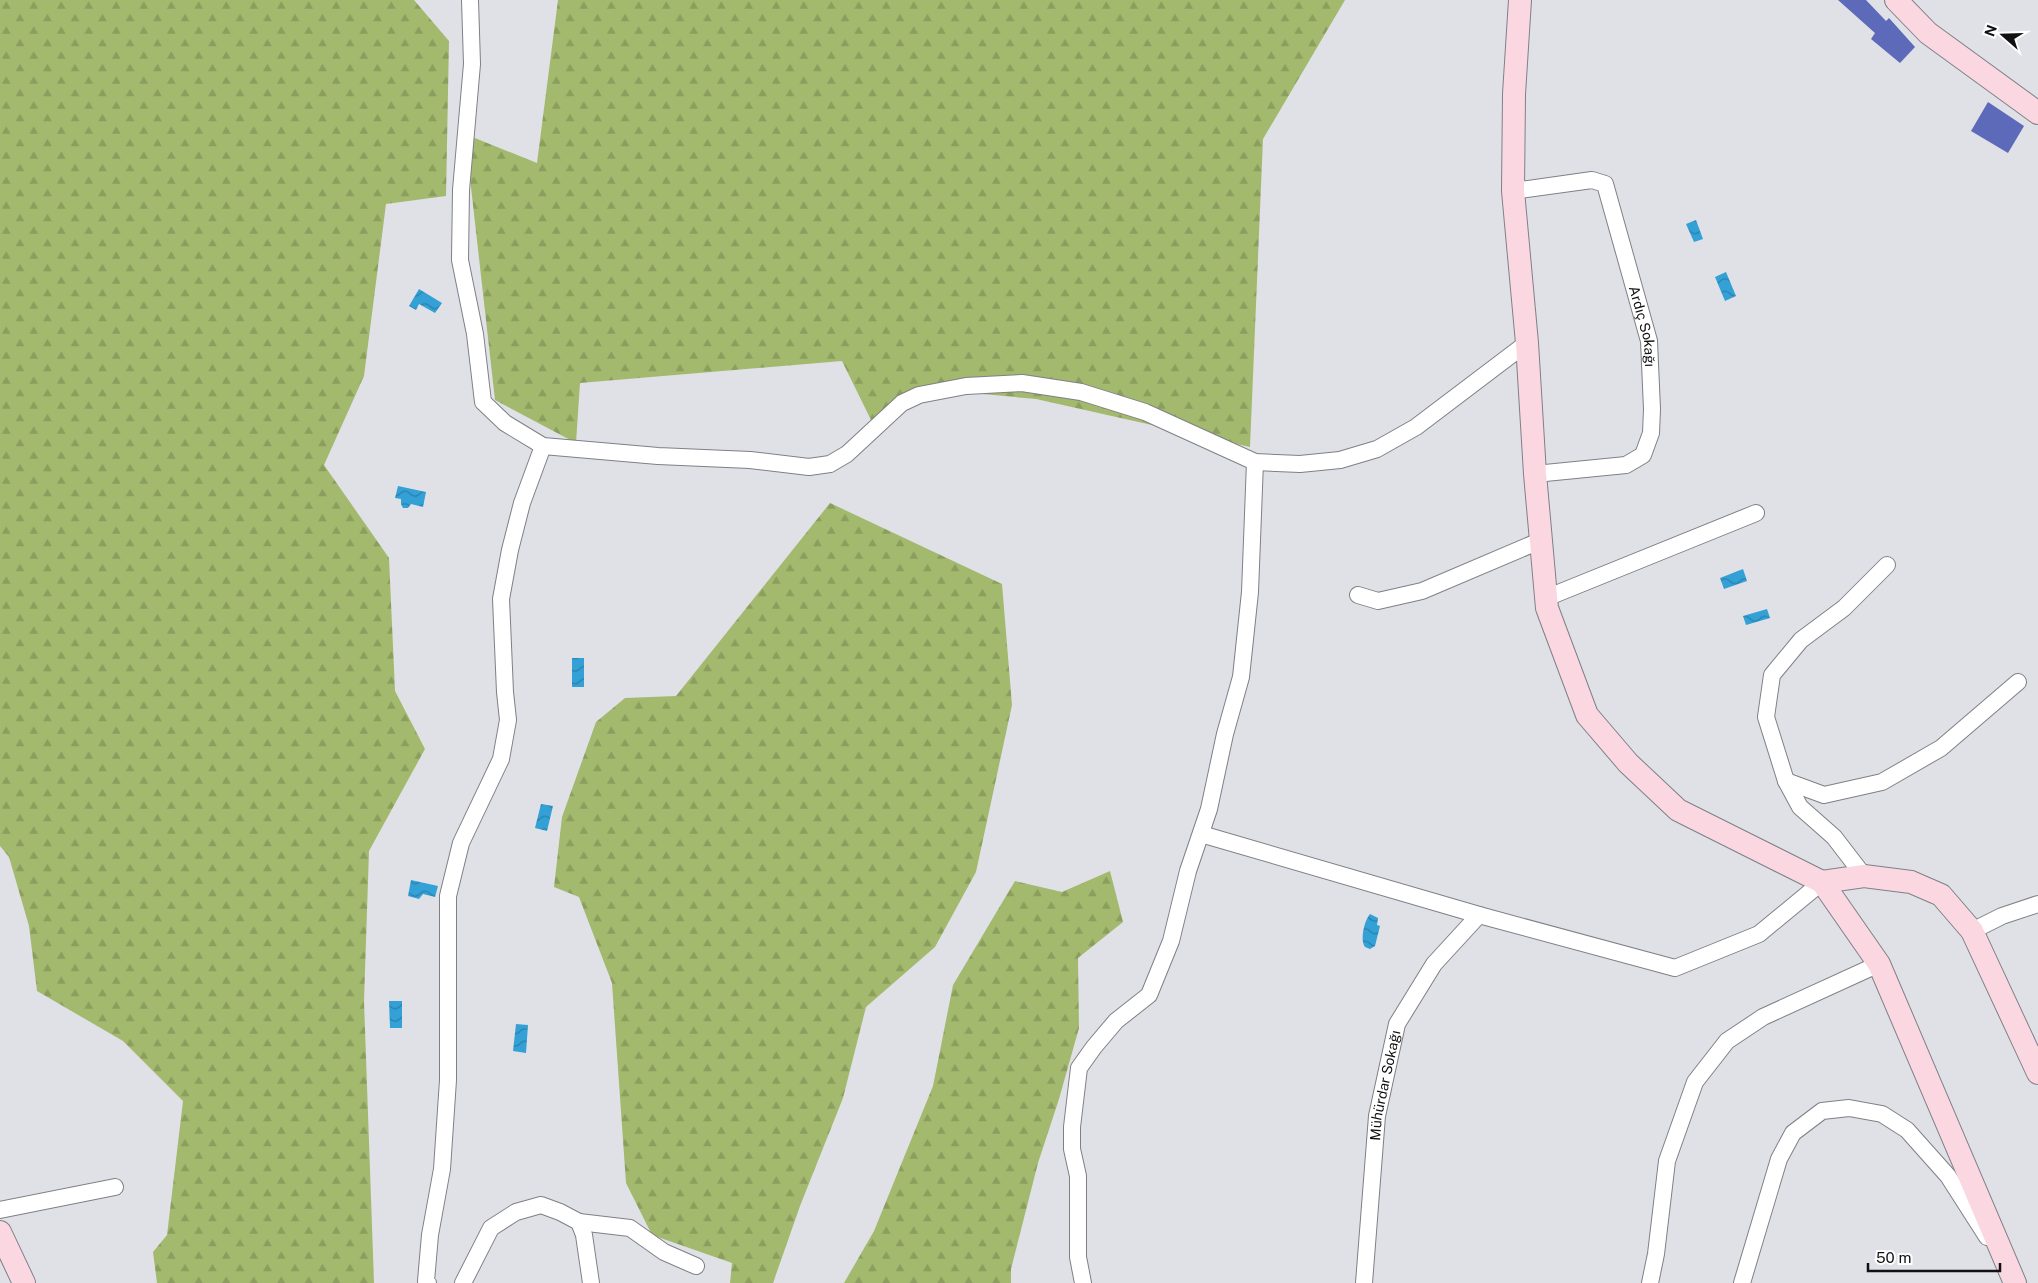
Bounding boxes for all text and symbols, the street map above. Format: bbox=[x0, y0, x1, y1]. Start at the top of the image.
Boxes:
north arrow bbox=[1978, 10, 2028, 60]
text: N bbox=[1981, 23, 2000, 38]
street label: Ardıç Sokağı bbox=[1626, 284, 1658, 367]
street label: Mühürdar Sokağı bbox=[1367, 1029, 1403, 1141]
scale bar bbox=[1868, 1240, 2000, 1272]
text: 50 m bbox=[1876, 1249, 1911, 1266]

